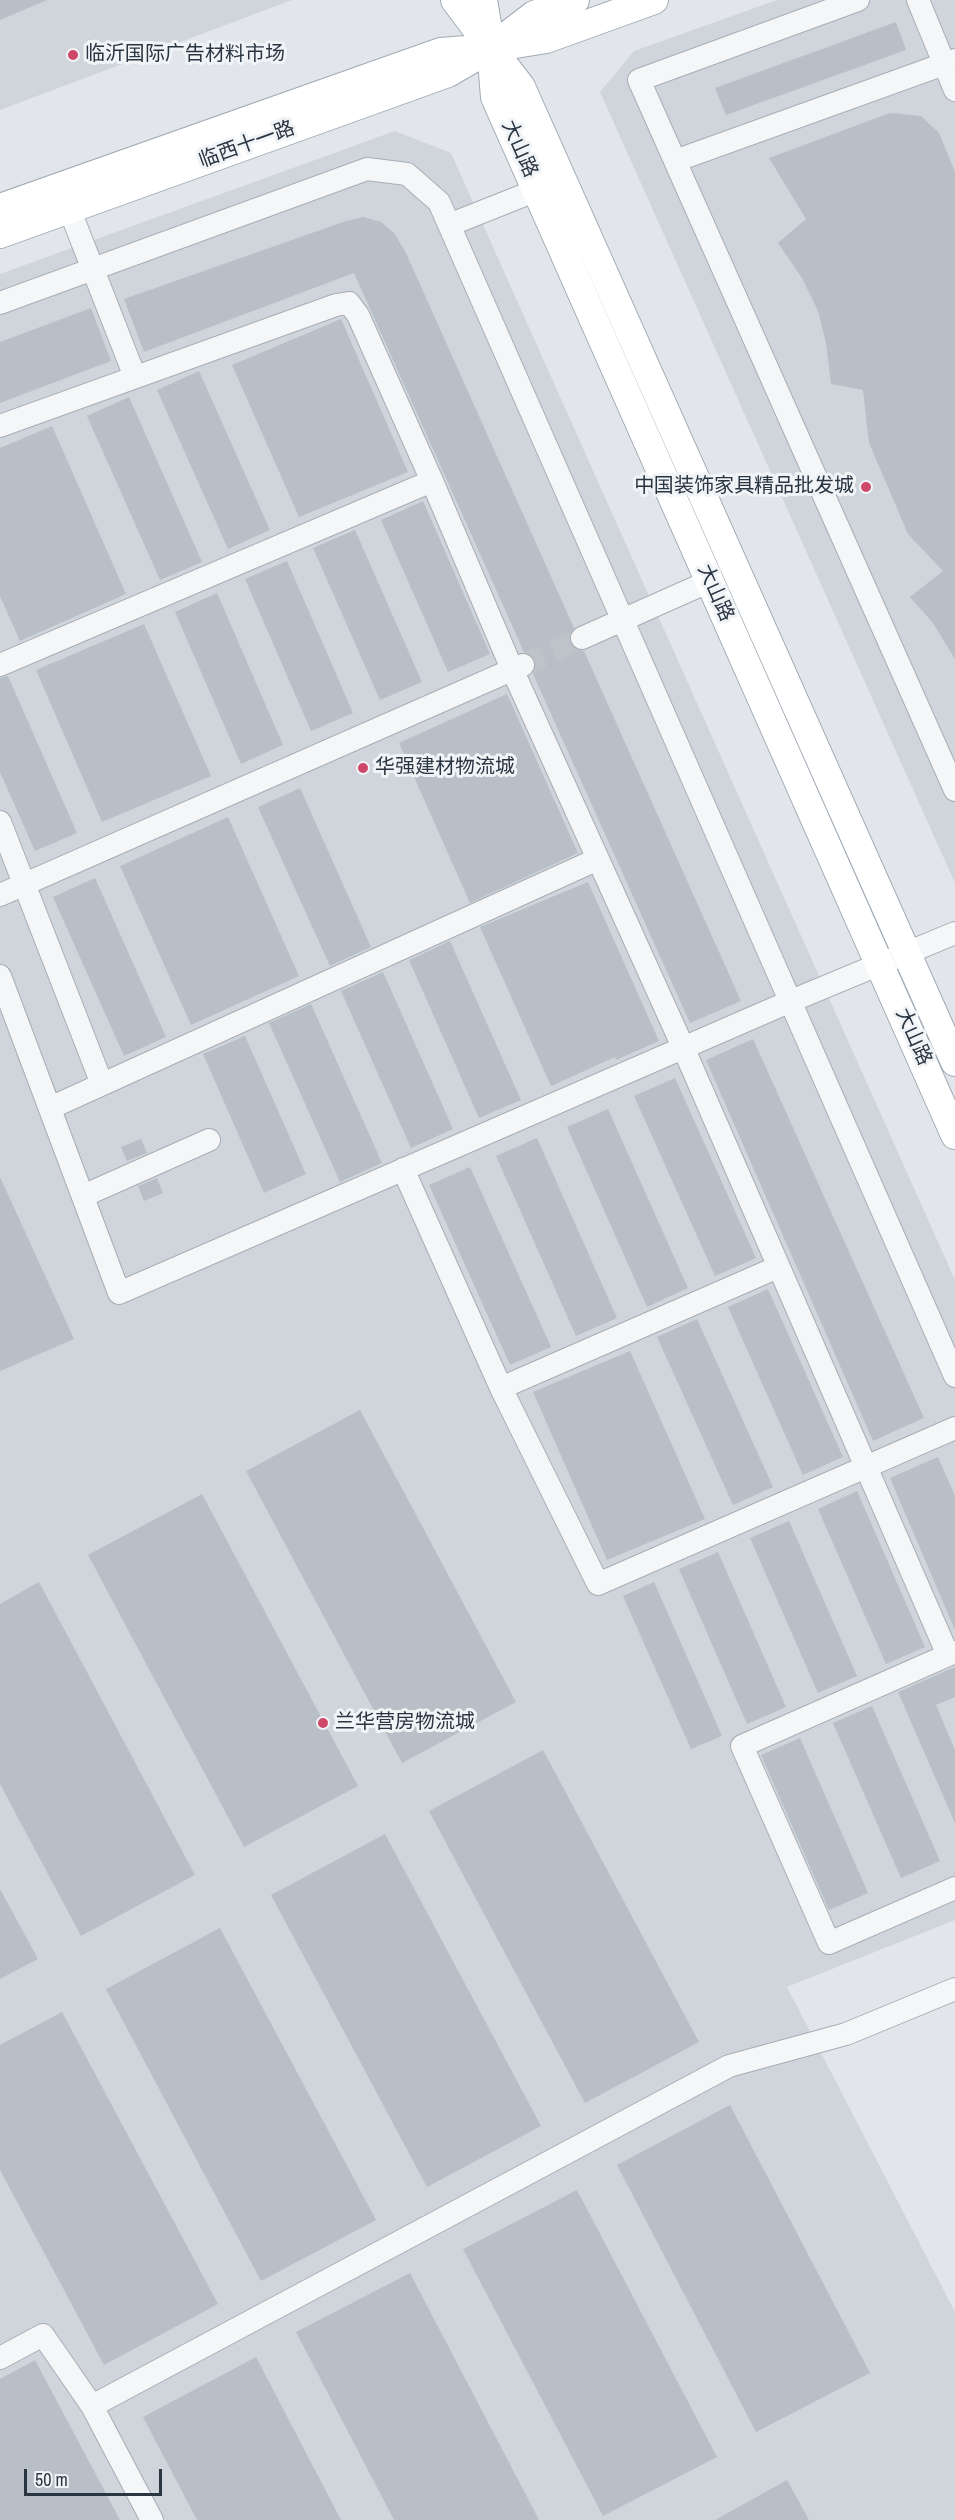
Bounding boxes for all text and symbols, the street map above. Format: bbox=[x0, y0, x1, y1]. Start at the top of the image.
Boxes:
place label: 临沂国际广告材料市场 bbox=[85, 43, 285, 67]
marker: 临沂国际广告材料市场 bbox=[66, 48, 80, 62]
street label: 临西十一路 bbox=[196, 117, 298, 173]
street label: 大山路 bbox=[496, 117, 542, 181]
place label: 中国装饰家具精品批发城 bbox=[634, 475, 854, 499]
marker: 中国装饰家具精品批发城 bbox=[859, 480, 873, 494]
street label: 大山路 bbox=[692, 561, 738, 625]
place label: 华强建材物流城 bbox=[375, 756, 515, 780]
marker: 华强建材物流城 bbox=[356, 761, 370, 775]
street label: 大山路 bbox=[890, 1005, 936, 1069]
place label: 兰华营房物流城 bbox=[335, 1711, 475, 1735]
marker: 兰华营房物流城 bbox=[316, 1716, 330, 1730]
scale bar bbox=[27, 2457, 165, 2495]
text: 50 m bbox=[35, 2467, 68, 2492]

